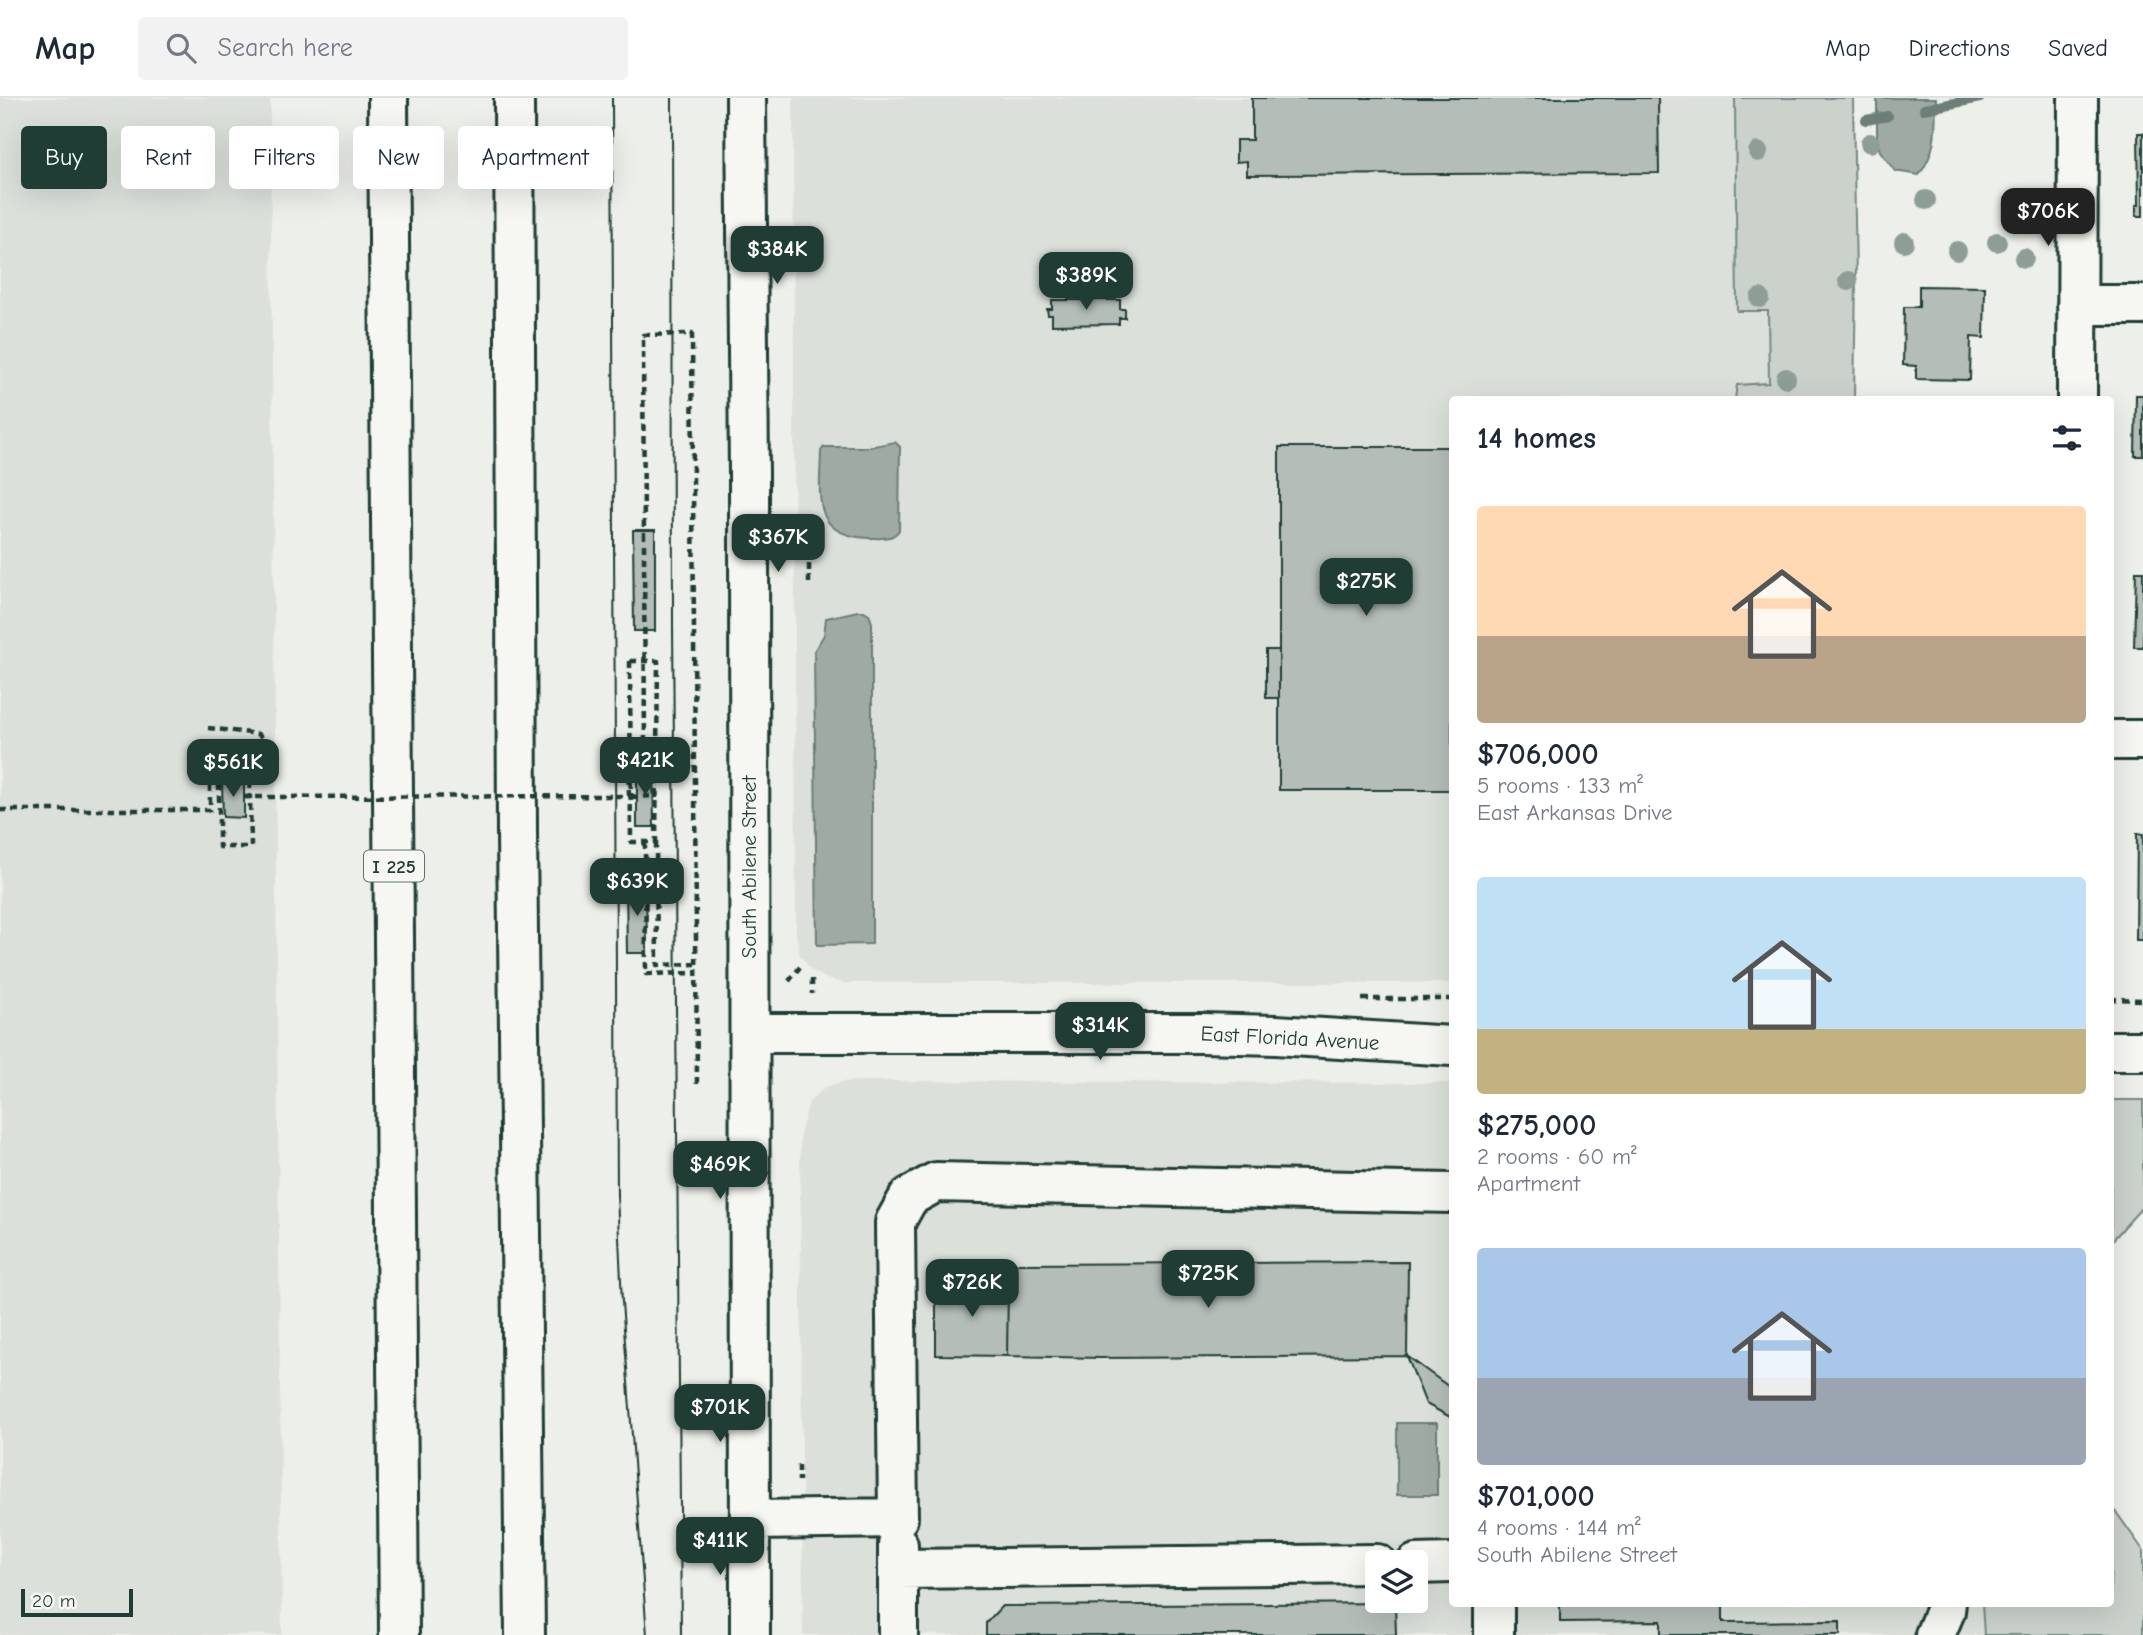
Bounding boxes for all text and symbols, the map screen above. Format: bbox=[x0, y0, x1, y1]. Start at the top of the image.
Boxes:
search box bbox=[138, 17, 628, 80]
text: Map bbox=[35, 29, 96, 67]
icon: search bbox=[162, 29, 200, 67]
text: Search here bbox=[218, 33, 353, 63]
text: Map bbox=[1825, 34, 1871, 62]
text: Directions bbox=[1909, 34, 2010, 62]
text: Saved bbox=[2048, 34, 2108, 62]
chip: Buy bbox=[21, 126, 107, 189]
chip: Rent bbox=[121, 126, 215, 189]
chip: Filters bbox=[229, 126, 339, 189]
chip: New bbox=[353, 126, 444, 189]
chip: Apartment bbox=[458, 126, 613, 189]
pin: $706K bbox=[1999, 188, 2097, 248]
text: $706K bbox=[2017, 197, 2079, 224]
pin: $384K bbox=[728, 226, 826, 286]
text: $384K bbox=[747, 235, 807, 262]
pin: $389K bbox=[1037, 252, 1135, 312]
text: $389K bbox=[1055, 261, 1117, 288]
icon: filters bbox=[2048, 419, 2086, 457]
text: 14 homes bbox=[1477, 421, 1596, 456]
pin: $367K bbox=[729, 514, 827, 574]
text: $367K bbox=[748, 523, 808, 550]
icon: home bbox=[1719, 551, 1845, 677]
pin: $275K bbox=[1317, 559, 1415, 618]
text: $275K bbox=[1336, 567, 1396, 594]
text: $706,000 bbox=[1477, 737, 1599, 772]
pin: $421K bbox=[596, 738, 694, 797]
pin: $561K bbox=[184, 740, 282, 799]
text: $421K bbox=[616, 746, 674, 773]
text: $561K bbox=[203, 748, 263, 775]
text: 5 rooms · 133 m² bbox=[1477, 772, 1643, 799]
street label: South Abilene Street bbox=[737, 775, 761, 958]
text: East Arkansas Drive bbox=[1477, 799, 1672, 826]
road number: I 225 bbox=[364, 850, 424, 881]
pin: $639K bbox=[588, 858, 686, 918]
text: $639K bbox=[606, 867, 668, 894]
icon: home bbox=[1719, 922, 1845, 1048]
pin: $314K bbox=[1051, 1002, 1149, 1062]
text: $314K bbox=[1071, 1011, 1129, 1038]
street label: East Florida Avenue bbox=[1200, 1021, 1380, 1055]
text: $275,000 bbox=[1477, 1108, 1596, 1143]
pin: $469K bbox=[671, 1142, 769, 1201]
text: 2 rooms · 60 m² bbox=[1477, 1143, 1637, 1170]
text: $469K bbox=[689, 1150, 751, 1177]
text: Apartment bbox=[1477, 1170, 1580, 1197]
pin: $725K bbox=[1159, 1250, 1257, 1310]
text: $725K bbox=[1178, 1259, 1238, 1286]
pin: $726K bbox=[923, 1260, 1021, 1319]
text: $726K bbox=[942, 1268, 1002, 1295]
icon: home bbox=[1719, 1293, 1845, 1419]
pin: $701K bbox=[671, 1384, 769, 1444]
text: $701K bbox=[690, 1393, 750, 1420]
text: $701,000 bbox=[1477, 1479, 1595, 1514]
text: 4 rooms · 144 m² bbox=[1477, 1514, 1641, 1541]
pin: $411K bbox=[671, 1518, 769, 1577]
text: $411K bbox=[692, 1526, 748, 1553]
text: South Abilene Street bbox=[1477, 1541, 1677, 1568]
map controls bbox=[1365, 1550, 1428, 1613]
button: layers bbox=[1365, 1550, 1428, 1613]
scale bar bbox=[21, 1586, 133, 1618]
text: 20 m bbox=[32, 1590, 76, 1612]

